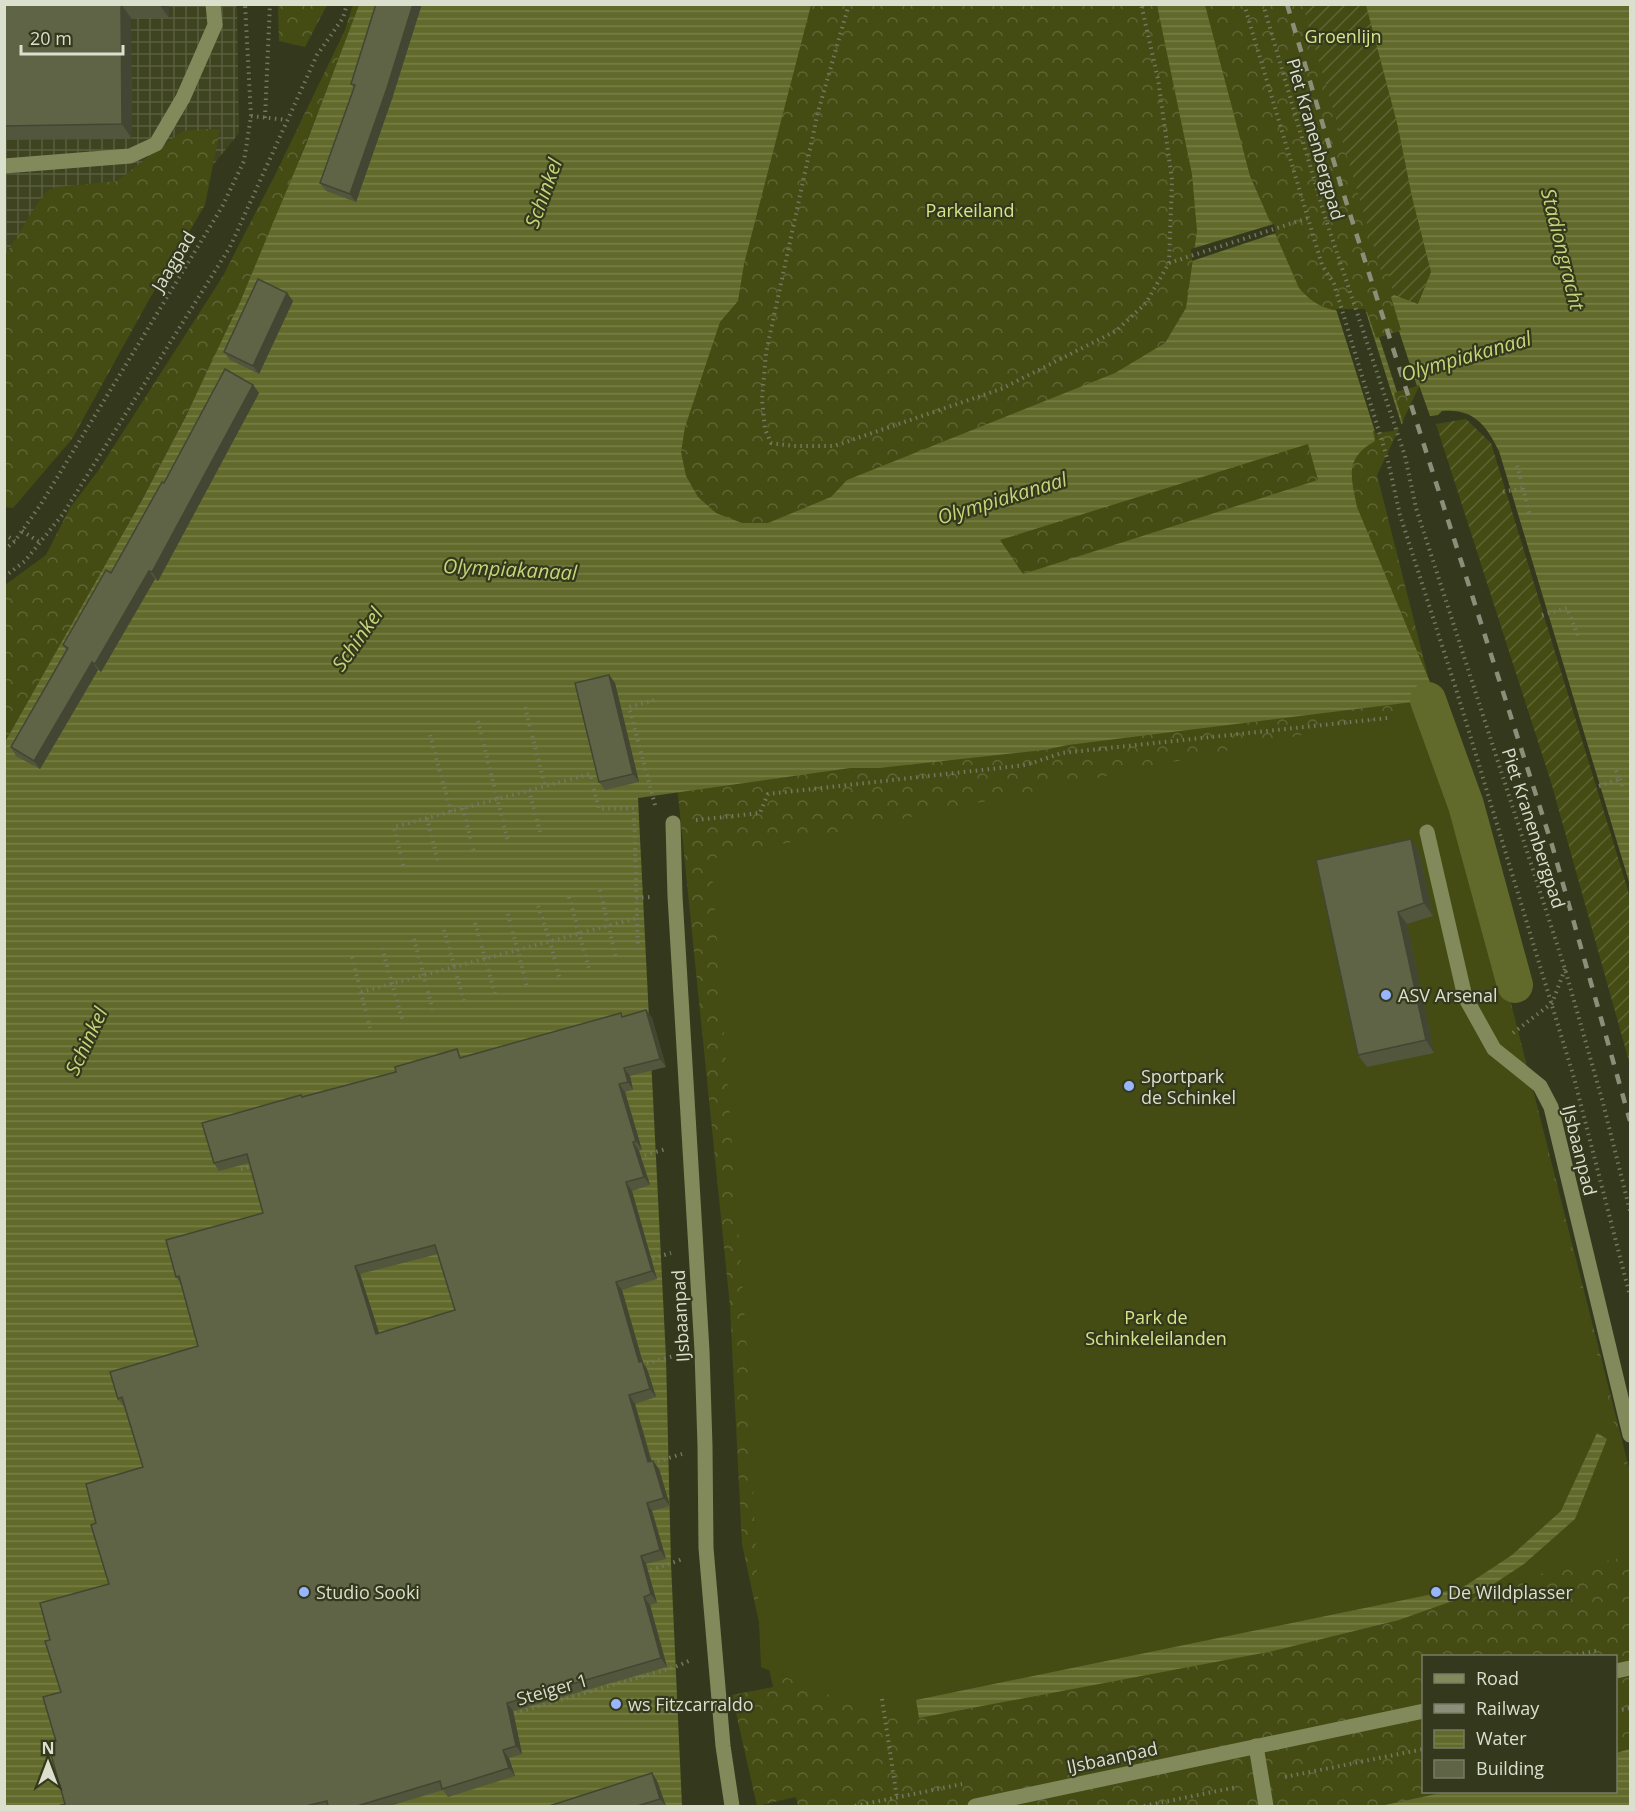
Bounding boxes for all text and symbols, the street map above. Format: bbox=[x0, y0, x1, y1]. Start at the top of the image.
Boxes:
scale bar bbox=[21, 18, 123, 56]
park label: Groenlijn bbox=[1304, 24, 1382, 48]
text: 20 m bbox=[30, 26, 72, 50]
street label: Piet Kranenbergpad bbox=[1281, 55, 1351, 223]
water label: Schinkel bbox=[518, 154, 568, 231]
water label: Stadiongracht bbox=[1535, 186, 1591, 314]
park label: Parkeiland bbox=[926, 198, 1014, 222]
street label: Jaagpad bbox=[145, 226, 200, 297]
water label: Olympiakanaal bbox=[1398, 324, 1535, 387]
water label: Olympiakanaal bbox=[934, 465, 1071, 531]
water label: Olympiakanaal bbox=[442, 552, 579, 586]
water label: Schinkel bbox=[325, 601, 389, 676]
street label: Piet Kranenbergpad bbox=[1497, 745, 1571, 911]
place label: ASV Arsenal bbox=[1398, 983, 1498, 1007]
marker: ASV Arsenal bbox=[1379, 988, 1393, 1002]
water label: Schinkel bbox=[59, 1002, 114, 1079]
place label: Sportpark de Schinkel bbox=[1141, 1064, 1236, 1109]
marker: Sportpark de Schinkel bbox=[1122, 1079, 1136, 1093]
street label: IJsbaanpad bbox=[1557, 1102, 1603, 1198]
street label: IJsbaanpad bbox=[666, 1269, 694, 1363]
park label: Park de Schinkeleilanden bbox=[1085, 1305, 1227, 1350]
place label: Studio Sooki bbox=[316, 1580, 420, 1604]
place label: De Wildplasser bbox=[1448, 1580, 1573, 1604]
marker: Studio Sooki bbox=[297, 1585, 311, 1599]
marker: De Wildplasser bbox=[1429, 1585, 1443, 1599]
legend bbox=[1422, 1655, 1617, 1793]
text: Road bbox=[1476, 1666, 1519, 1690]
street label: Steiger 1 bbox=[514, 1667, 590, 1711]
place label: ws Fitzcarraldo bbox=[628, 1692, 754, 1716]
text: Railway bbox=[1476, 1696, 1540, 1720]
marker: ws Fitzcarraldo bbox=[609, 1697, 623, 1711]
text: Water bbox=[1476, 1726, 1527, 1750]
north arrow bbox=[18, 1733, 78, 1793]
street label: IJsbaanpad bbox=[1064, 1736, 1160, 1778]
text: N bbox=[41, 1737, 55, 1759]
text: Building bbox=[1476, 1756, 1544, 1780]

